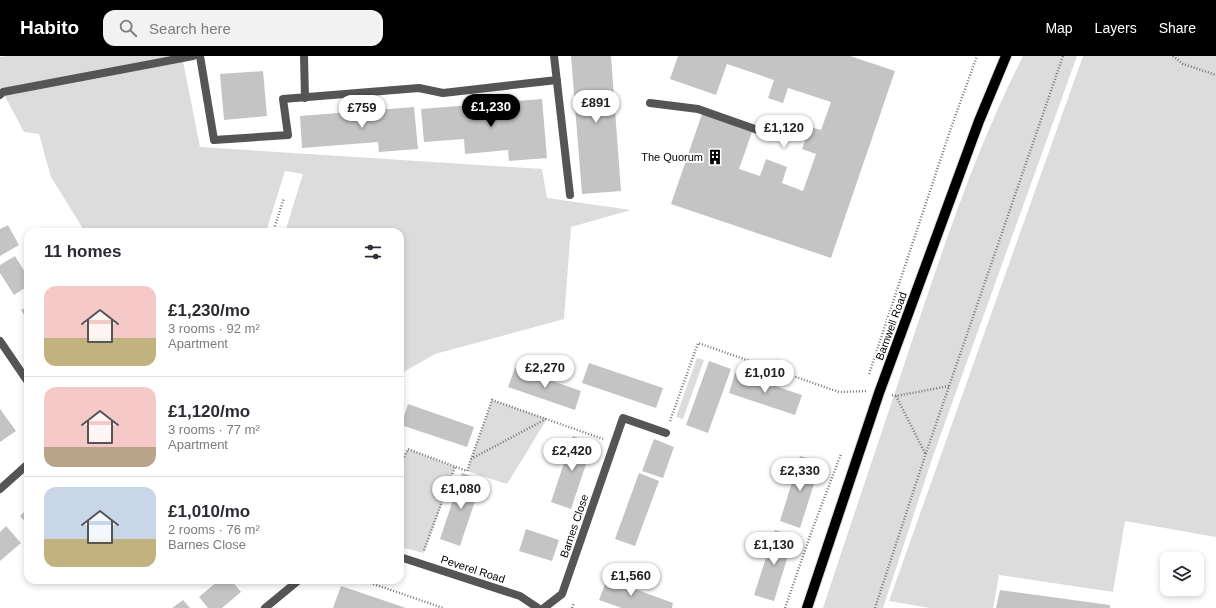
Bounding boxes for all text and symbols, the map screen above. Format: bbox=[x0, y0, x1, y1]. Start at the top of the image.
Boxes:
search box bbox=[103, 10, 383, 46]
text: Habito bbox=[20, 17, 79, 38]
icon: search bbox=[117, 17, 139, 39]
text: Search here bbox=[149, 20, 231, 37]
text: Map bbox=[1045, 20, 1073, 36]
text: Layers bbox=[1095, 20, 1137, 36]
text: Share bbox=[1159, 20, 1196, 36]
pin: £891 bbox=[572, 90, 620, 124]
pin: £1,230 bbox=[458, 94, 524, 128]
pin: £759 bbox=[338, 95, 386, 129]
text: £891 bbox=[582, 95, 610, 110]
text: £1,230 bbox=[471, 99, 511, 114]
text: £759 bbox=[348, 100, 376, 115]
pin: £1,120 bbox=[751, 115, 817, 149]
text: £1,120 bbox=[764, 120, 804, 135]
building icon: The Quorum bbox=[706, 148, 724, 166]
place label: The Quorum bbox=[641, 151, 703, 163]
icon: filters bbox=[362, 241, 384, 263]
text: 11 homes bbox=[44, 242, 122, 261]
street label: Barnwell Road bbox=[873, 290, 909, 362]
text: £1,230/mo bbox=[168, 301, 250, 320]
icon: home bbox=[76, 302, 124, 350]
text: 3 rooms · 92 m² bbox=[168, 321, 260, 336]
text: Apartment bbox=[168, 336, 228, 351]
pin: £2,270 bbox=[512, 355, 578, 389]
text: £2,270 bbox=[525, 360, 565, 375]
pin: £1,010 bbox=[732, 360, 798, 394]
text: £1,010 bbox=[745, 365, 785, 380]
text: £1,120/mo bbox=[168, 402, 250, 421]
icon: home bbox=[76, 403, 124, 451]
text: 3 rooms · 77 m² bbox=[168, 422, 260, 437]
text: Apartment bbox=[168, 437, 228, 452]
pin: £2,420 bbox=[539, 438, 605, 472]
text: £2,420 bbox=[552, 443, 592, 458]
pin: £2,330 bbox=[767, 458, 833, 492]
text: £2,330 bbox=[780, 463, 820, 478]
pin: £1,080 bbox=[428, 476, 494, 510]
text: £1,080 bbox=[441, 481, 481, 496]
street label: Barnes Close bbox=[558, 493, 590, 559]
text: £1,010/mo bbox=[168, 502, 250, 521]
icon: home bbox=[76, 503, 124, 551]
text: 2 rooms · 76 m² bbox=[168, 522, 260, 537]
pin: £1,130 bbox=[741, 532, 807, 566]
text: Barnes Close bbox=[168, 537, 246, 552]
text: £1,130 bbox=[754, 537, 794, 552]
map controls bbox=[1160, 552, 1204, 596]
button: layers bbox=[1160, 552, 1204, 596]
street label: Peverel Road bbox=[439, 553, 507, 585]
pin: £1,560 bbox=[598, 563, 664, 597]
text: £1,560 bbox=[611, 568, 651, 583]

